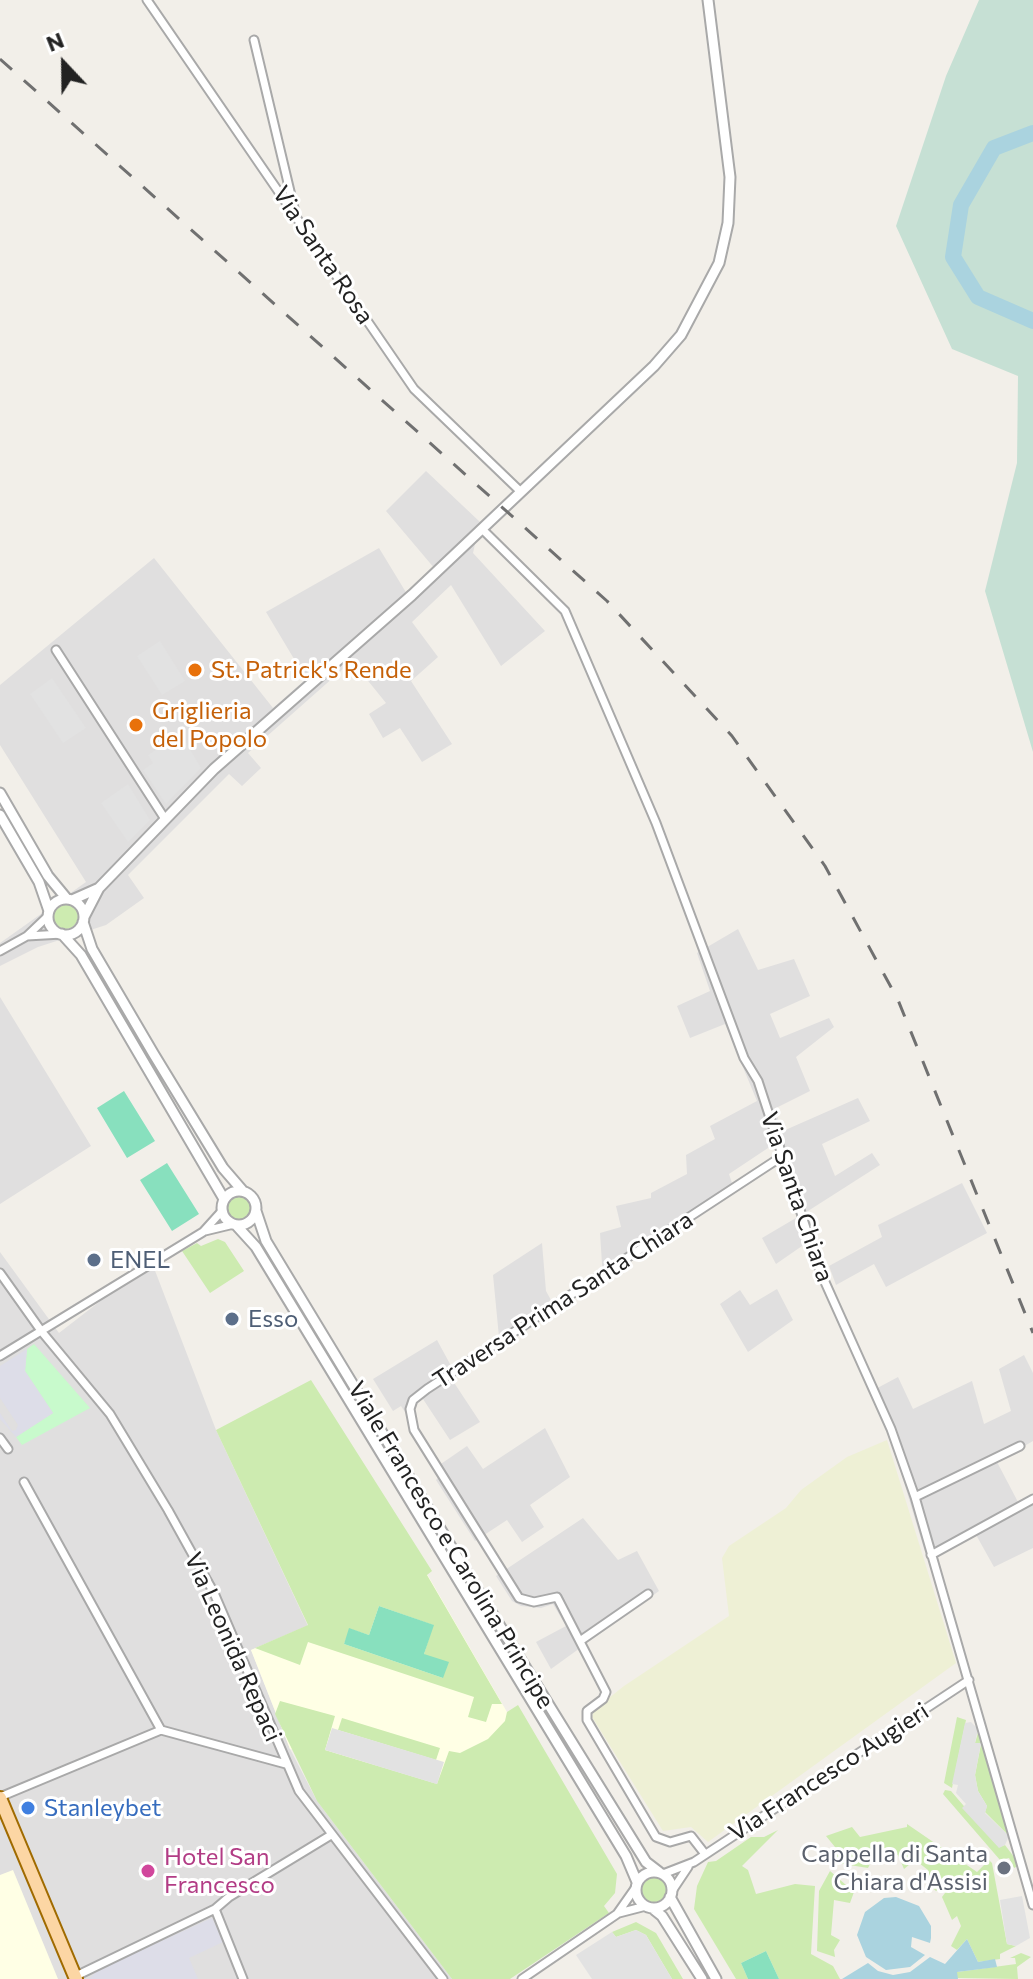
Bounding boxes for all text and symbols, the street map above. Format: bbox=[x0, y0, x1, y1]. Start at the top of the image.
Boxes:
north arrow bbox=[24, 24, 104, 104]
text: N bbox=[42, 26, 68, 57]
street label: Via Santa Rosa bbox=[266, 181, 380, 329]
place label: St. Patrick's Rende bbox=[211, 656, 412, 684]
marker: St. Patrick's Rende bbox=[186, 661, 204, 679]
place label: Griglieria del Popolo bbox=[152, 697, 267, 753]
marker: Griglieria del Popolo bbox=[127, 716, 145, 734]
street label: Via Santa Chiara bbox=[754, 1108, 840, 1286]
street label: Traversa Prima Santa Chiara bbox=[428, 1205, 698, 1395]
place label: ENEL bbox=[110, 1246, 170, 1274]
marker: ENEL bbox=[85, 1251, 103, 1269]
place label: Esso bbox=[248, 1305, 298, 1333]
marker: Esso bbox=[223, 1310, 241, 1328]
street label: Viale Francesco e Carolina Principe bbox=[342, 1376, 560, 1714]
street label: Via Leonida Repaci bbox=[178, 1548, 288, 1746]
street label: Via Francesco Augieri bbox=[724, 1697, 934, 1847]
place label: Stanleybet bbox=[44, 1794, 161, 1822]
marker: Stanleybet bbox=[19, 1799, 37, 1817]
place label: Cappella di Santa Chiara d'Assisi bbox=[801, 1840, 988, 1896]
place label: Hotel San Francesco bbox=[164, 1843, 275, 1899]
marker: Cappella di Santa Chiara d'Assisi bbox=[995, 1859, 1013, 1877]
marker: Hotel San Francesco bbox=[139, 1862, 157, 1880]

